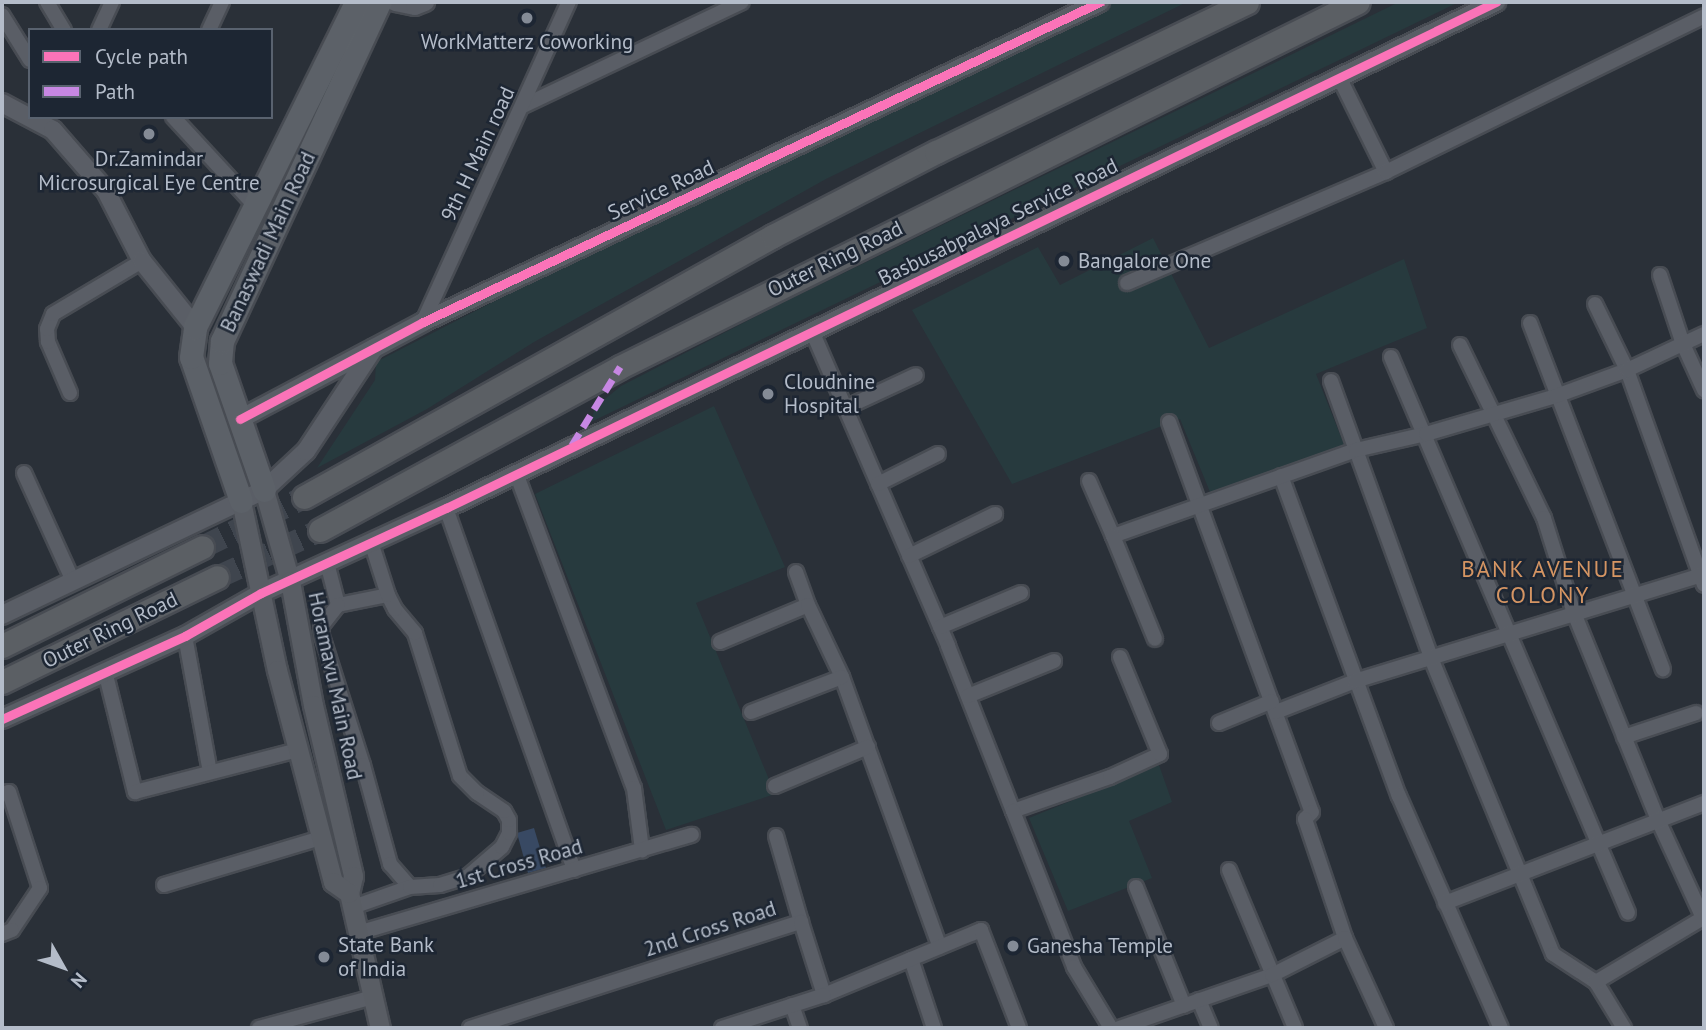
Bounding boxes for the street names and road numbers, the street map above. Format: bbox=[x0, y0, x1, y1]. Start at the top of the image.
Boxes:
street label: 9th H Main road bbox=[436, 83, 520, 225]
street label: Banaswadi Main Road bbox=[215, 148, 321, 336]
street label: Basbusabpalaya Service Road bbox=[874, 153, 1122, 291]
street label: Service Road bbox=[604, 154, 718, 226]
street label: Outer Ring Road bbox=[763, 215, 907, 303]
street label: Outer Ring Road bbox=[38, 586, 182, 674]
street label: Horamavu Main Road bbox=[303, 590, 367, 782]
street label: 1st Cross Road bbox=[453, 834, 585, 894]
street label: 2nd Cross Road bbox=[641, 896, 779, 962]

